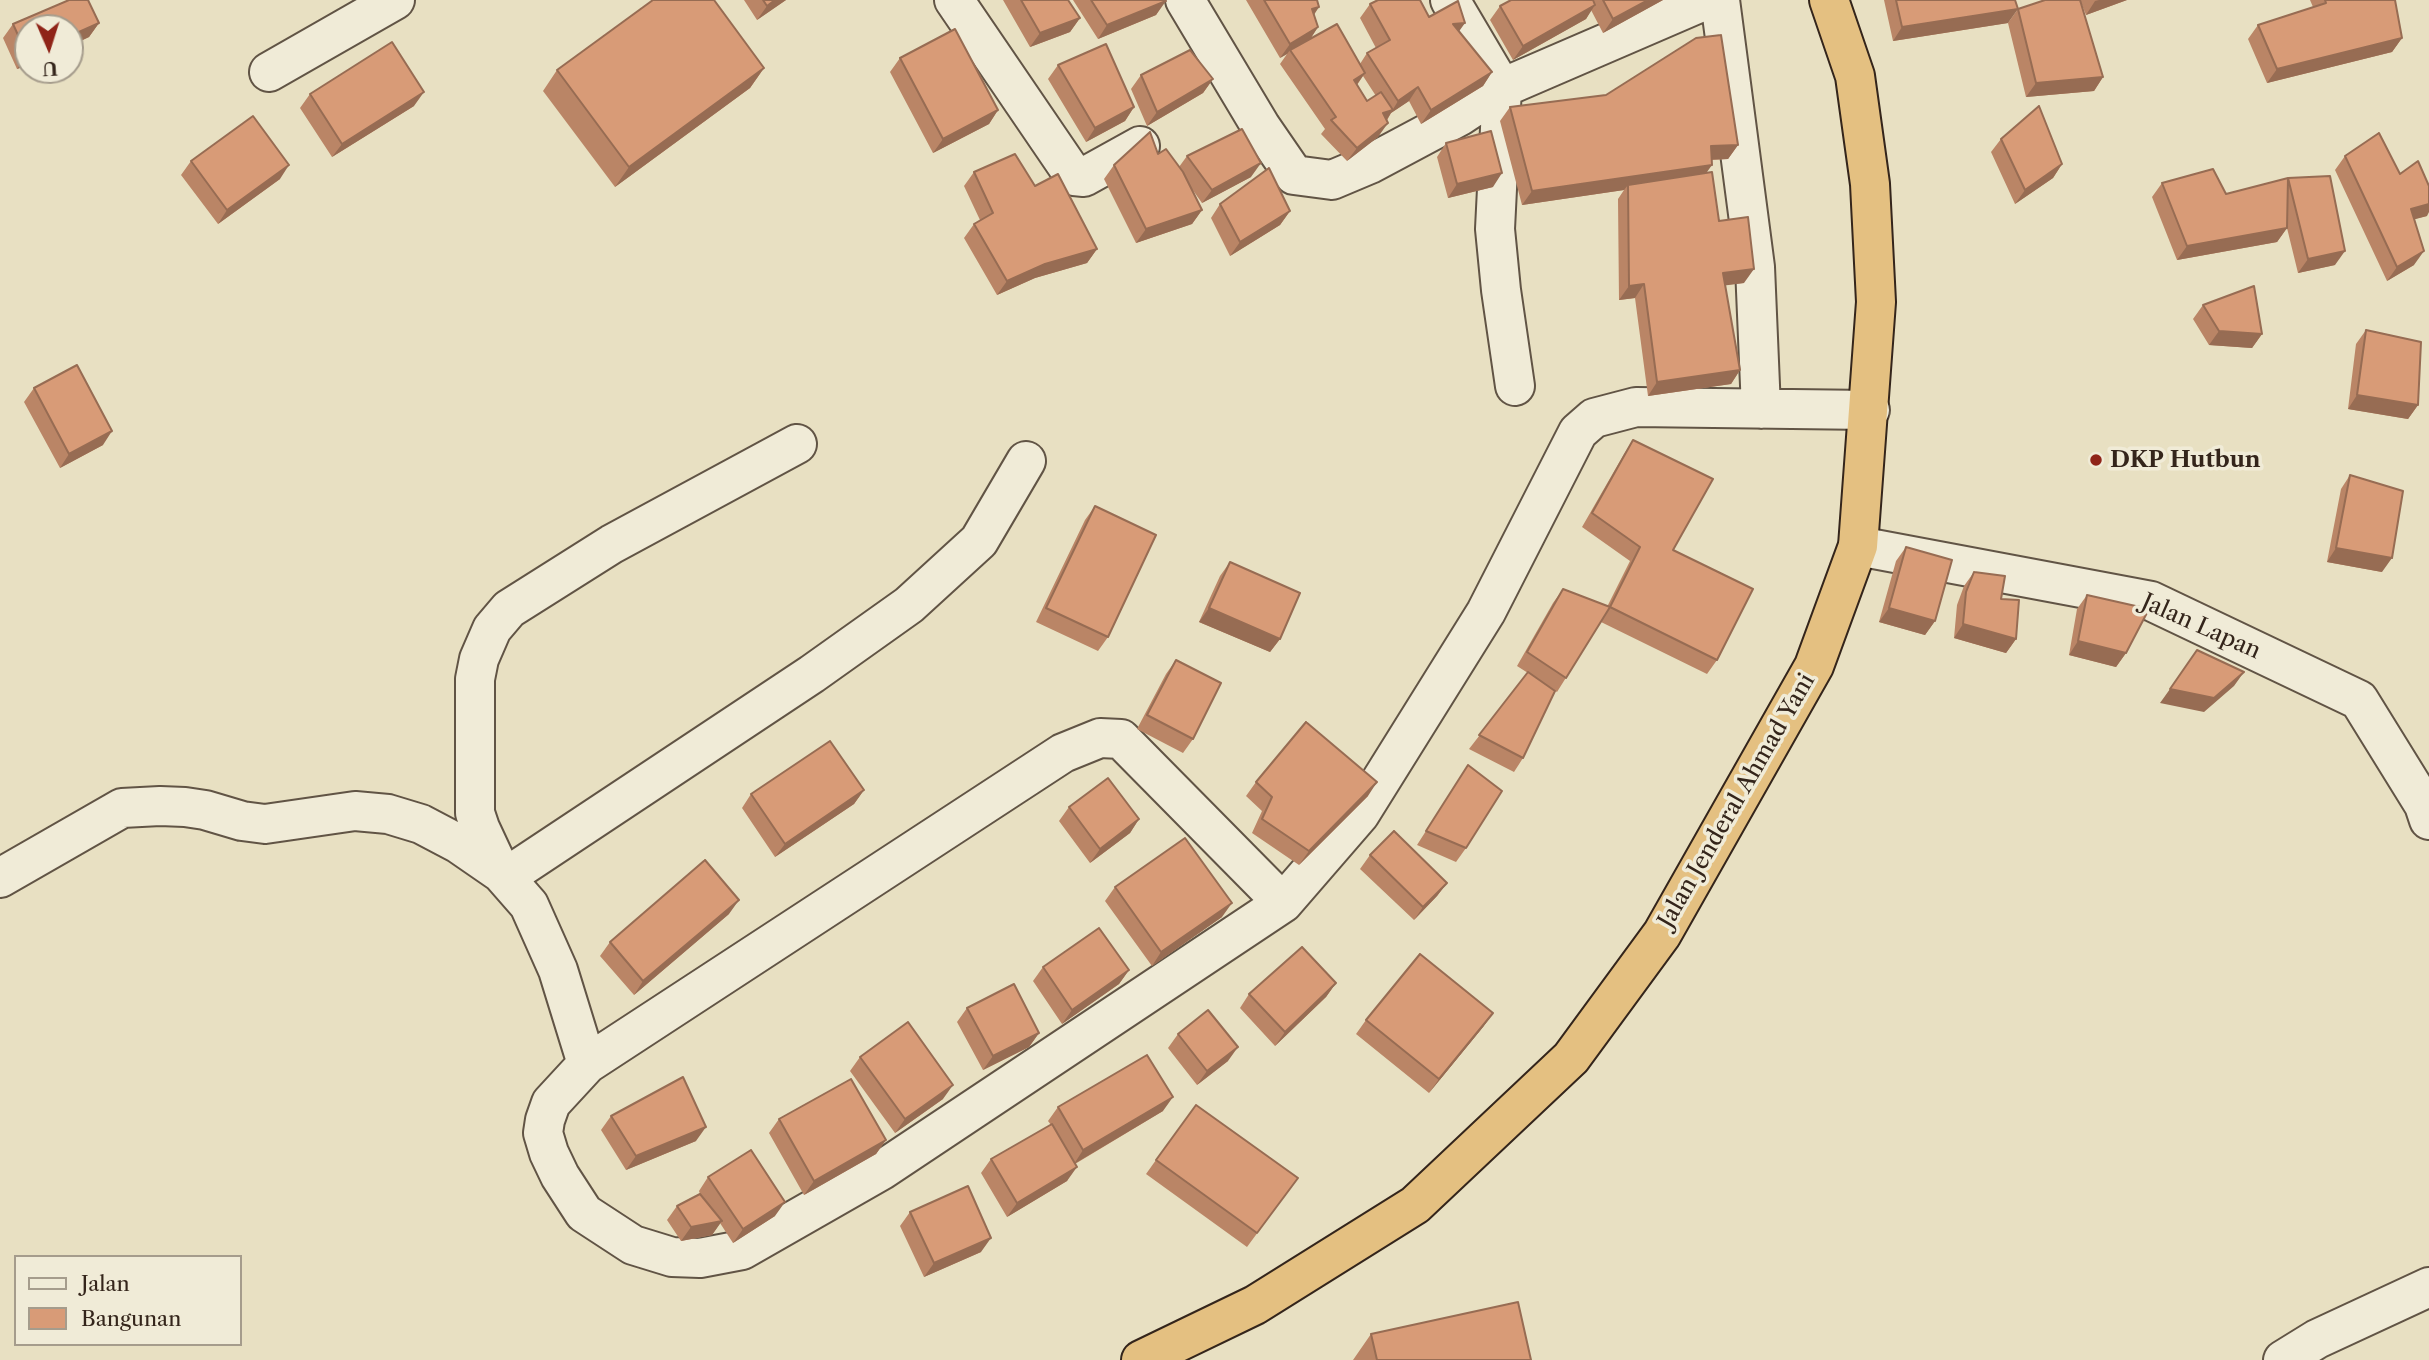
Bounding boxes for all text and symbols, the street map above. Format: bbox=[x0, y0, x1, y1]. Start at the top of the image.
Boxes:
north arrow bbox=[14, 14, 84, 84]
text: U bbox=[42, 57, 58, 80]
place label: DKP Hutbun bbox=[2110, 446, 2261, 474]
marker: DKP Hutbun bbox=[2088, 452, 2104, 468]
street label: Jalan Lapan bbox=[2137, 588, 2265, 666]
street label: Jalan Jenderal Ahmad Yani bbox=[1653, 669, 1821, 933]
legend bbox=[14, 1255, 242, 1346]
text: Jalan bbox=[81, 1271, 130, 1296]
text: Bangunan bbox=[81, 1306, 181, 1331]

